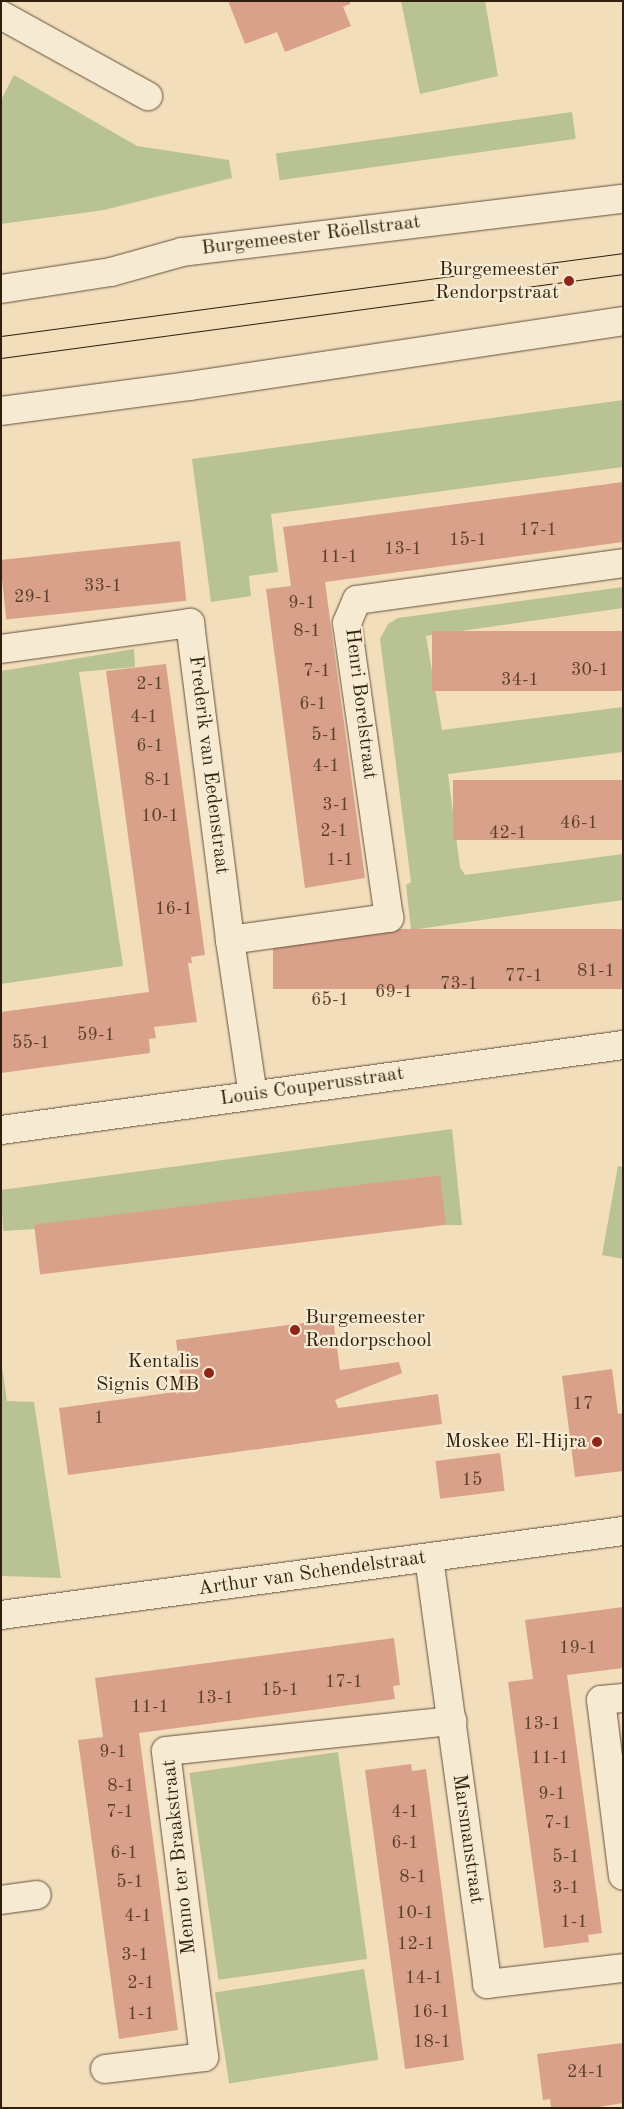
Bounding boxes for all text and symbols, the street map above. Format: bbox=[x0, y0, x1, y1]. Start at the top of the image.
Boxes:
street label: Burgemeester Röellstraat bbox=[200, 211, 422, 261]
place label: Burgemeester Rendorpstraat bbox=[435, 258, 559, 305]
marker: Burgemeester Rendorpstraat bbox=[563, 275, 575, 287]
house number: 17-1 bbox=[519, 519, 557, 541]
house number: 15-1 bbox=[449, 529, 487, 551]
house number: 13-1 bbox=[384, 538, 422, 560]
house number: 11-1 bbox=[320, 546, 358, 568]
house number: 33-1 bbox=[84, 575, 122, 597]
house number: 29-1 bbox=[14, 586, 52, 608]
house number: 9-1 bbox=[288, 592, 316, 614]
house number: 8-1 bbox=[293, 620, 321, 642]
street label: Henri Borelstraat bbox=[339, 627, 381, 781]
street label: Frederik van Eedenstraat bbox=[183, 654, 233, 876]
house number: 30-1 bbox=[571, 659, 609, 681]
house number: 7-1 bbox=[303, 660, 331, 682]
house number: 34-1 bbox=[501, 669, 539, 691]
house number: 2-1 bbox=[136, 673, 164, 695]
house number: 6-1 bbox=[299, 693, 327, 715]
house number: 4-1 bbox=[130, 706, 158, 728]
house number: 5-1 bbox=[311, 724, 339, 746]
house number: 6-1 bbox=[136, 735, 164, 757]
house number: 4-1 bbox=[312, 755, 340, 777]
house number: 8-1 bbox=[144, 769, 172, 791]
house number: 3-1 bbox=[322, 794, 350, 816]
house number: 10-1 bbox=[141, 805, 179, 827]
house number: 46-1 bbox=[560, 812, 598, 834]
house number: 2-1 bbox=[320, 820, 348, 842]
house number: 42-1 bbox=[489, 822, 527, 844]
house number: 1-1 bbox=[326, 849, 354, 871]
house number: 16-1 bbox=[155, 898, 193, 920]
house number: 81-1 bbox=[577, 960, 615, 982]
house number: 77-1 bbox=[505, 965, 543, 987]
house number: 73-1 bbox=[440, 973, 478, 995]
house number: 69-1 bbox=[375, 981, 413, 1003]
house number: 65-1 bbox=[311, 989, 349, 1011]
house number: 59-1 bbox=[77, 1024, 115, 1046]
house number: 55-1 bbox=[12, 1032, 50, 1054]
street label: Louis Couperusstraat bbox=[219, 1062, 405, 1112]
place label: Burgemeester Rendorpschool bbox=[305, 1306, 432, 1353]
marker: Burgemeester Rendorpschool bbox=[289, 1324, 301, 1336]
place label: Kentalis Signis CMB bbox=[96, 1350, 199, 1397]
marker: Kentalis Signis CMB bbox=[203, 1367, 215, 1379]
house number: 17 bbox=[573, 1393, 593, 1415]
house number: 1 bbox=[94, 1407, 104, 1429]
place label: Moskee El-Hijra bbox=[445, 1430, 587, 1454]
marker: Moskee El-Hijra bbox=[591, 1436, 603, 1448]
house number: 15 bbox=[462, 1469, 482, 1491]
street label: Arthur van Schendelstraat bbox=[197, 1546, 427, 1602]
house number: 19-1 bbox=[559, 1637, 597, 1659]
house number: 17-1 bbox=[325, 1671, 363, 1693]
house number: 15-1 bbox=[261, 1679, 299, 1701]
house number: 13-1 bbox=[196, 1687, 234, 1709]
house number: 11-1 bbox=[131, 1696, 169, 1718]
house number: 13-1 bbox=[523, 1713, 561, 1735]
house number: 9-1 bbox=[99, 1741, 127, 1763]
house number: 11-1 bbox=[531, 1747, 569, 1769]
street label: Menno ter Braakstraat bbox=[158, 1758, 202, 1956]
street label: Marsmanstraat bbox=[446, 1773, 488, 1905]
house number: 8-1 bbox=[107, 1775, 135, 1797]
house number: 9-1 bbox=[538, 1783, 566, 1805]
house number: 7-1 bbox=[106, 1801, 134, 1823]
house number: 4-1 bbox=[391, 1801, 419, 1823]
house number: 7-1 bbox=[544, 1812, 572, 1834]
house number: 6-1 bbox=[391, 1832, 419, 1854]
house number: 6-1 bbox=[110, 1842, 138, 1864]
house number: 5-1 bbox=[552, 1846, 580, 1868]
house number: 8-1 bbox=[399, 1866, 427, 1888]
house number: 5-1 bbox=[116, 1871, 144, 1893]
house number: 3-1 bbox=[552, 1877, 580, 1899]
house number: 10-1 bbox=[396, 1902, 434, 1924]
house number: 4-1 bbox=[124, 1905, 152, 1927]
house number: 1-1 bbox=[560, 1911, 588, 1933]
house number: 12-1 bbox=[397, 1933, 435, 1955]
house number: 3-1 bbox=[121, 1944, 149, 1966]
house number: 14-1 bbox=[405, 1967, 443, 1989]
house number: 2-1 bbox=[127, 1972, 155, 1994]
house number: 16-1 bbox=[412, 2001, 450, 2023]
house number: 1-1 bbox=[127, 2003, 155, 2025]
house number: 18-1 bbox=[413, 2031, 451, 2053]
house number: 24-1 bbox=[567, 2061, 605, 2083]

